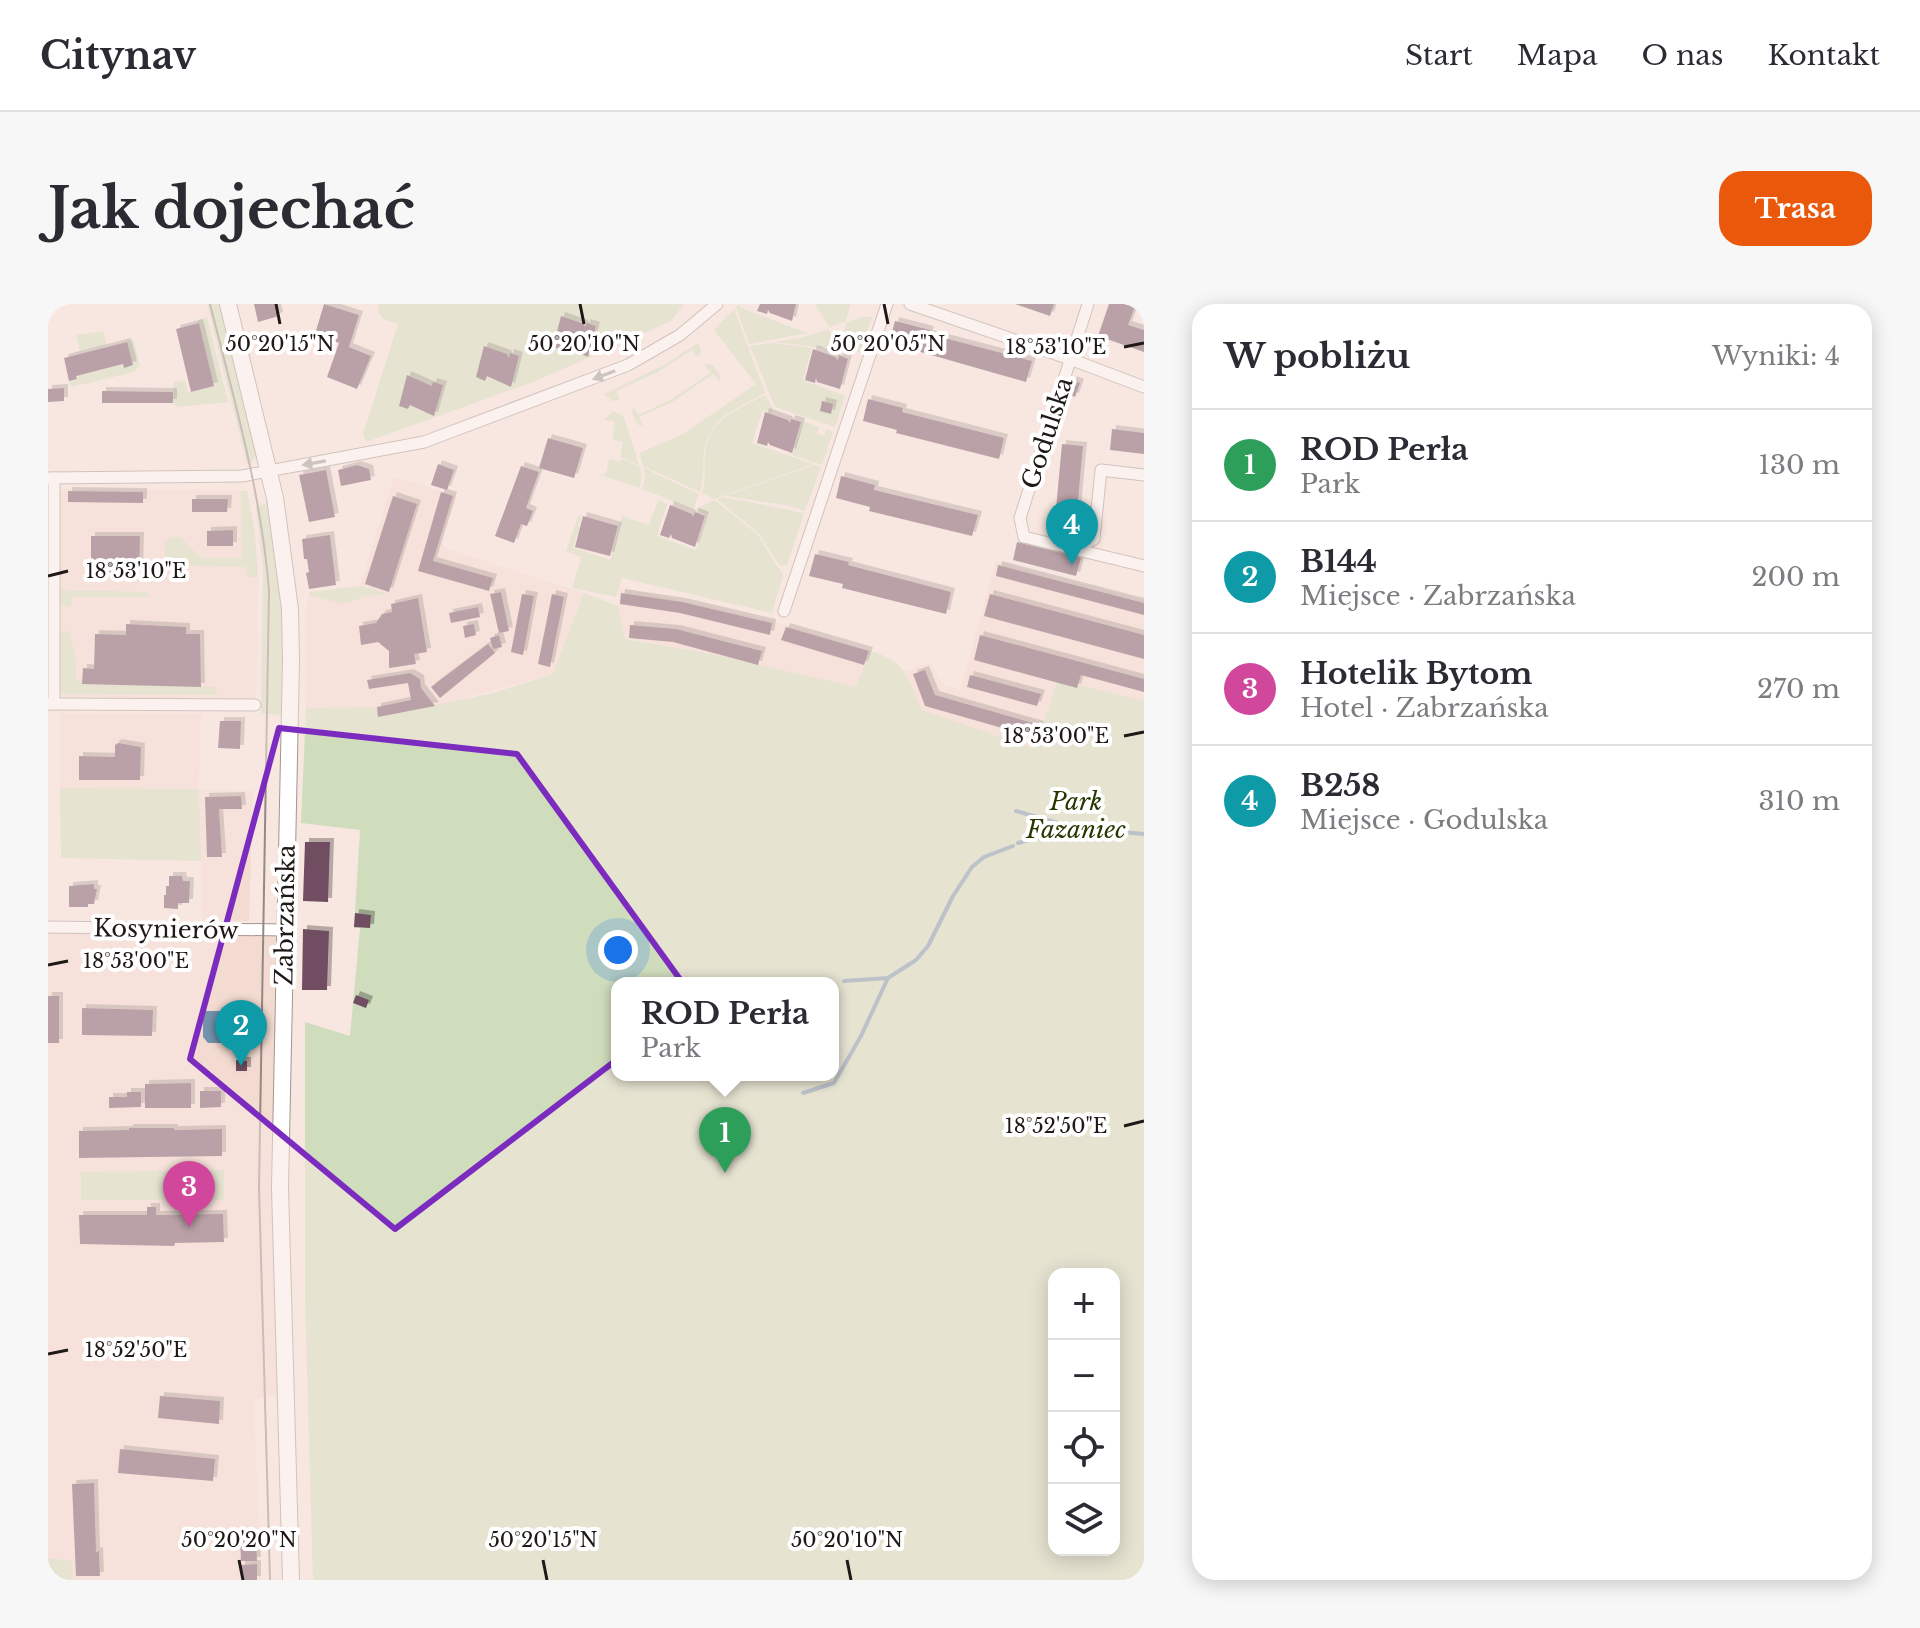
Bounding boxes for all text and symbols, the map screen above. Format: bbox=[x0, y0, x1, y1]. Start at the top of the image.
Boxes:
text: Citynav bbox=[40, 32, 196, 79]
text: Start bbox=[1405, 38, 1473, 73]
text: Mapa bbox=[1517, 38, 1597, 73]
text: O nas bbox=[1641, 38, 1723, 73]
text: Kontakt bbox=[1767, 38, 1880, 73]
button: Trasa bbox=[1719, 171, 1872, 246]
text: Jak dojechać bbox=[48, 174, 415, 243]
text: 50°20'15"N bbox=[225, 332, 335, 356]
text: 50°20'10"N bbox=[528, 332, 640, 356]
text: 50°20'05"N bbox=[831, 332, 945, 356]
text: 18°53'10"E bbox=[1006, 335, 1106, 359]
text: W pobliżu bbox=[1224, 335, 1410, 377]
text: Wyniki: 4 bbox=[1712, 340, 1840, 372]
one-way arrow bbox=[592, 369, 616, 382]
street label: Godulska bbox=[1015, 373, 1079, 492]
text: ROD Perła bbox=[1300, 431, 1469, 468]
text: 1 bbox=[1244, 449, 1256, 481]
text: 130 m bbox=[1758, 449, 1840, 481]
one-way arrow bbox=[301, 457, 326, 470]
text: Park bbox=[1300, 468, 1360, 500]
pin: 4 bbox=[1046, 499, 1098, 565]
text: B144 bbox=[1300, 543, 1377, 580]
text: 18°53'10"E bbox=[86, 559, 186, 583]
text: 2 bbox=[1242, 561, 1258, 593]
text: 200 m bbox=[1751, 561, 1840, 593]
text: Miejsce · Zabrzańska bbox=[1300, 580, 1576, 612]
text: Hotelik Bytom bbox=[1300, 655, 1532, 692]
text: 3 bbox=[1242, 673, 1258, 705]
text: 270 m bbox=[1757, 673, 1840, 705]
text: Hotel · Zabrzańska bbox=[1300, 692, 1549, 724]
text: 18°53'00"E bbox=[1003, 724, 1109, 748]
text: B258 bbox=[1300, 767, 1380, 804]
text: 4 bbox=[1241, 785, 1259, 817]
text: 310 m bbox=[1758, 785, 1840, 817]
park label: Park Fazaniec bbox=[1025, 787, 1126, 844]
text: Miejsce · Godulska bbox=[1300, 804, 1548, 836]
street label: Zabrzańska bbox=[269, 844, 301, 986]
street label: Kosynierów bbox=[93, 913, 239, 945]
your location bbox=[598, 930, 638, 970]
text: 18°53'00"E bbox=[83, 949, 189, 973]
popup bbox=[611, 977, 839, 1081]
text: ROD Perła bbox=[641, 995, 809, 1032]
pin: 2 bbox=[215, 1000, 267, 1066]
text: Park bbox=[641, 1032, 701, 1064]
pin: 1 bbox=[699, 1107, 751, 1173]
text: 18°52'50"E bbox=[1005, 1114, 1107, 1138]
pin: 3 bbox=[163, 1161, 215, 1227]
map controls bbox=[1048, 1268, 1120, 1556]
button: + bbox=[1048, 1268, 1120, 1340]
text: 18°52'50"E bbox=[85, 1338, 187, 1362]
button: − bbox=[1048, 1340, 1120, 1412]
button: locate bbox=[1048, 1412, 1120, 1484]
button: layers bbox=[1048, 1484, 1120, 1556]
text: 50°20'20"N bbox=[181, 1528, 297, 1552]
text: 50°20'15"N bbox=[488, 1528, 598, 1552]
text: 50°20'10"N bbox=[791, 1528, 903, 1552]

